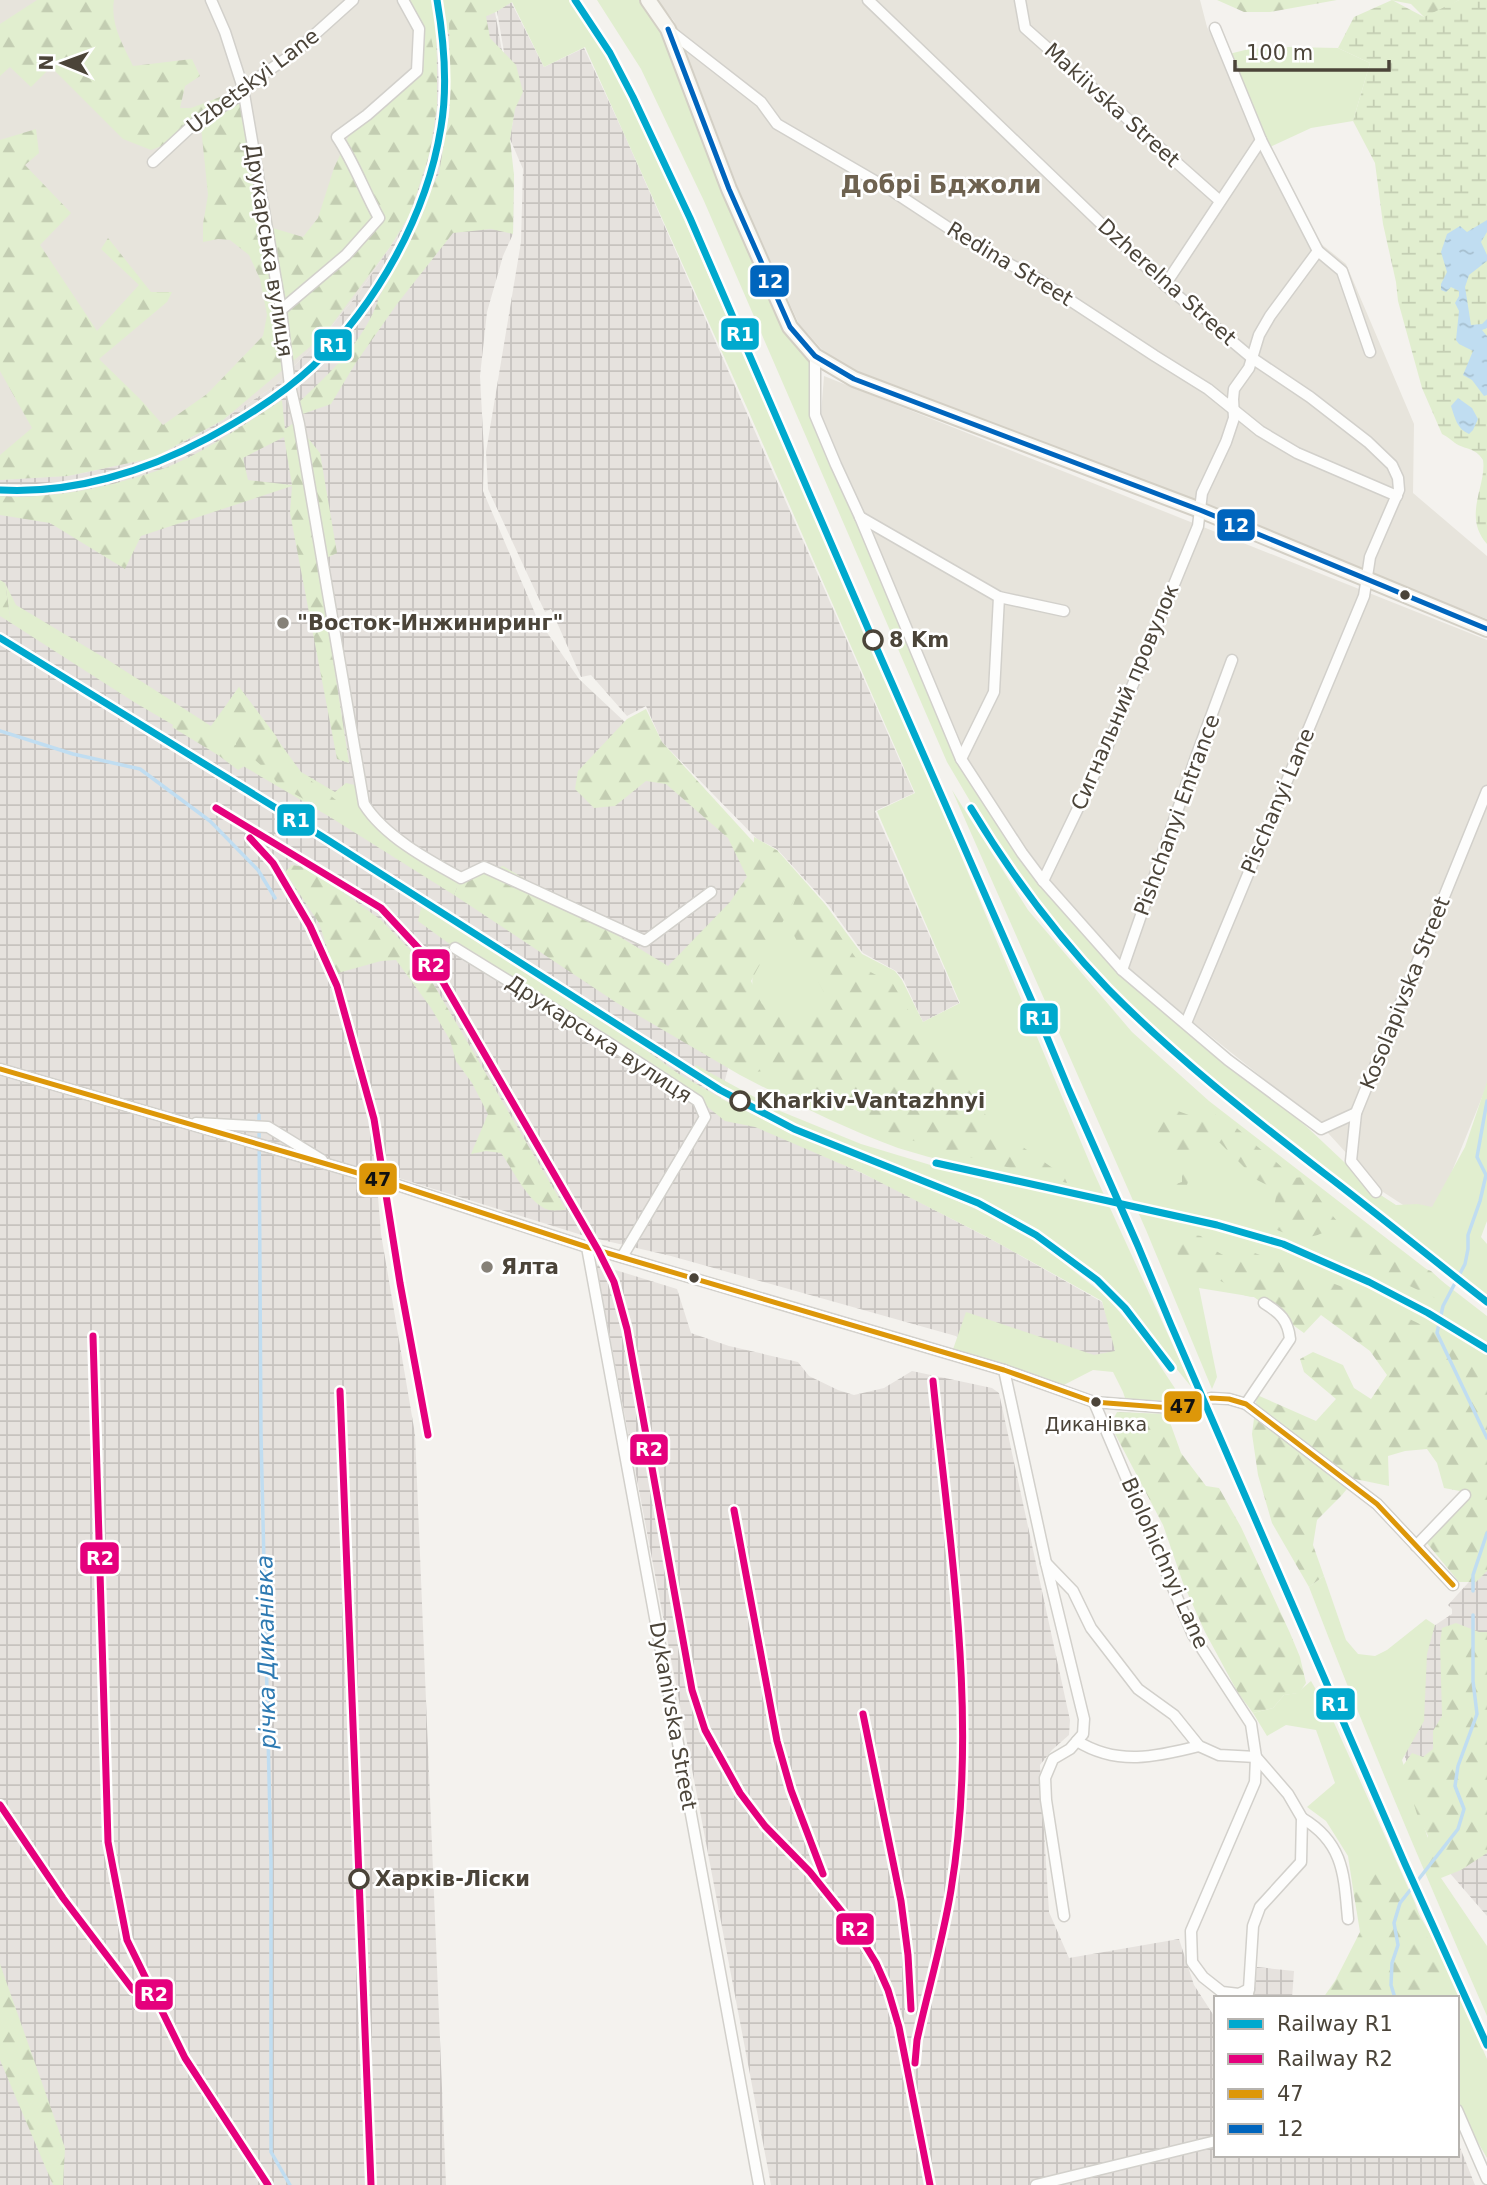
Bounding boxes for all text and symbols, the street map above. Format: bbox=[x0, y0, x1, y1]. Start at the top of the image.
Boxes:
street label: Uzbetskyi Lane bbox=[182, 24, 324, 138]
north arrow bbox=[28, 28, 98, 98]
scale bar bbox=[1235, 28, 1389, 72]
street label: Makiivska Street bbox=[1040, 38, 1184, 172]
text: 100 m bbox=[1246, 41, 1313, 65]
text: N bbox=[35, 55, 57, 71]
street label: Друкарська вулиця bbox=[240, 141, 298, 359]
district label: Добрі Бджоли bbox=[841, 171, 1041, 199]
street label: Dzherelna Street bbox=[1093, 214, 1241, 350]
street label: Redina Street bbox=[943, 217, 1077, 311]
line badge: 12 bbox=[749, 264, 790, 298]
text: 12 bbox=[757, 270, 783, 292]
line badge: R1 bbox=[720, 317, 760, 351]
text: R1 bbox=[726, 323, 754, 345]
line badge: R1 bbox=[313, 328, 353, 362]
text: R1 bbox=[319, 334, 347, 356]
line badge: 12 bbox=[1216, 508, 1256, 542]
text: 12 bbox=[1223, 514, 1249, 536]
street label: Сигнальний провулок bbox=[1066, 580, 1184, 814]
unlabelled marker bbox=[1398, 588, 1412, 602]
place label: "Восток-Инжиниринг" bbox=[297, 611, 563, 635]
marker: "Восток-Инжиниринг" bbox=[275, 615, 291, 631]
place label: 8 Km bbox=[889, 628, 949, 652]
marker: 8 Km bbox=[863, 630, 883, 650]
street label: Pishchanyi Entrance bbox=[1129, 711, 1225, 919]
street label: Pischanyi Lane bbox=[1237, 725, 1319, 877]
line badge: R1 bbox=[276, 803, 316, 837]
text: R1 bbox=[282, 809, 310, 831]
street label: Kosolapivska Street bbox=[1355, 893, 1455, 1093]
line badge: R2 bbox=[411, 948, 451, 982]
text: R2 bbox=[417, 954, 445, 976]
street label: Друкарська вулиця bbox=[502, 970, 696, 1108]
line badge: R1 bbox=[1019, 1002, 1059, 1035]
text: R1 bbox=[1025, 1007, 1053, 1029]
place label: Kharkiv-Vantazhnyi bbox=[756, 1089, 985, 1113]
marker: Kharkiv-Vantazhnyi bbox=[730, 1091, 750, 1111]
line badge: 47 bbox=[358, 1162, 398, 1196]
text: 47 bbox=[365, 1168, 391, 1190]
place label: Ялта bbox=[501, 1255, 559, 1279]
marker: Ялта bbox=[479, 1259, 495, 1275]
unlabelled marker bbox=[687, 1271, 701, 1285]
line badge: 47 bbox=[1163, 1390, 1203, 1423]
marker: Диканівка bbox=[1089, 1395, 1103, 1409]
text: 47 bbox=[1170, 1395, 1196, 1417]
place label: Диканівка bbox=[1045, 1413, 1147, 1435]
line badge: R2 bbox=[629, 1433, 669, 1466]
text: R2 bbox=[635, 1438, 663, 1460]
street label: Biolohichnyi Lane bbox=[1116, 1474, 1214, 1652]
line badge: R2 bbox=[79, 1541, 120, 1575]
text: R2 bbox=[86, 1547, 114, 1569]
water label: річка Диканівка bbox=[251, 1555, 281, 1750]
street label: Dykanivska Street bbox=[645, 1620, 701, 1812]
line badge: R1 bbox=[1315, 1687, 1356, 1721]
text: R1 bbox=[1321, 1693, 1349, 1715]
place label: Харків-Ліски bbox=[375, 1867, 530, 1891]
marker: Харків-Ліски bbox=[349, 1869, 369, 1889]
line badge: R2 bbox=[835, 1912, 875, 1946]
text: R2 bbox=[841, 1918, 869, 1940]
line badge: R2 bbox=[134, 1978, 174, 2011]
text: R2 bbox=[140, 1983, 168, 2005]
legend bbox=[1214, 1996, 1459, 2157]
text: Railway R1 bbox=[1277, 2012, 1393, 2036]
text: Railway R2 bbox=[1277, 2047, 1393, 2071]
text: 47 bbox=[1277, 2082, 1304, 2106]
text: 12 bbox=[1277, 2117, 1304, 2141]

